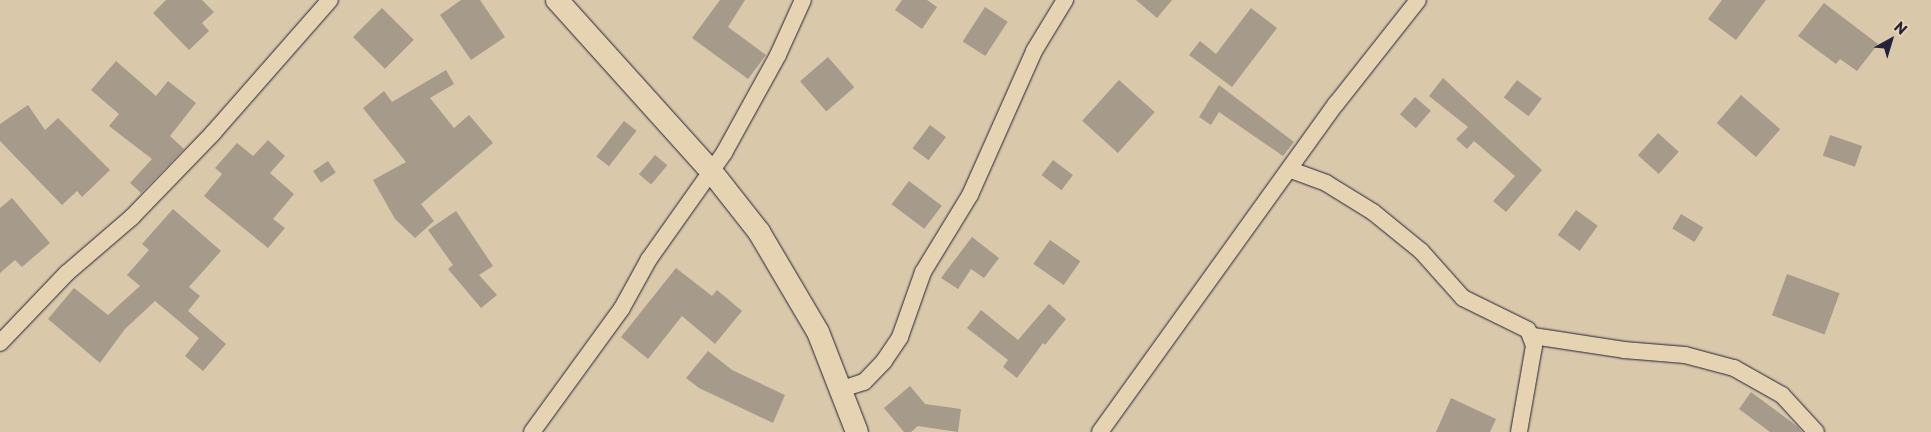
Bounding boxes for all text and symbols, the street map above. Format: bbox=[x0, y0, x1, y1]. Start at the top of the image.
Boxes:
north arrow bbox=[1866, 15, 1916, 65]
text: N bbox=[1890, 16, 1912, 40]

